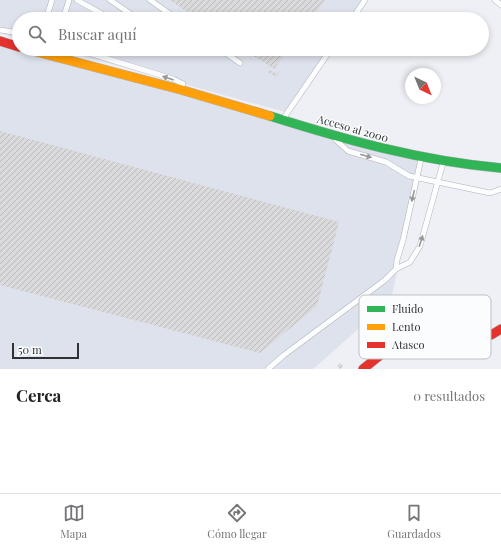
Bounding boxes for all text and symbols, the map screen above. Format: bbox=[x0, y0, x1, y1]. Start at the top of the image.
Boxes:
search box bbox=[12, 12, 489, 56]
icon: search bbox=[26, 23, 48, 45]
text: Buscar aquí bbox=[58, 24, 137, 44]
north arrow bbox=[405, 68, 441, 104]
one-way arrow bbox=[162, 74, 174, 80]
street label: Acceso al 2000 bbox=[315, 110, 391, 145]
one-way arrow bbox=[360, 153, 372, 159]
one-way arrow bbox=[410, 189, 416, 202]
one-way arrow bbox=[418, 235, 424, 247]
legend bbox=[359, 295, 491, 359]
text: Fluido bbox=[392, 301, 423, 316]
text: Lento bbox=[392, 319, 421, 334]
text: Atasco bbox=[391, 337, 425, 352]
scale bar bbox=[12, 341, 79, 360]
text: 50 m bbox=[18, 342, 42, 357]
text: Cerca bbox=[16, 384, 61, 406]
text: 0 resultados bbox=[413, 387, 485, 404]
tab: Mapa bbox=[60, 502, 87, 541]
tab: Cómo llegar bbox=[207, 502, 267, 541]
tab: Guardados bbox=[387, 502, 441, 541]

